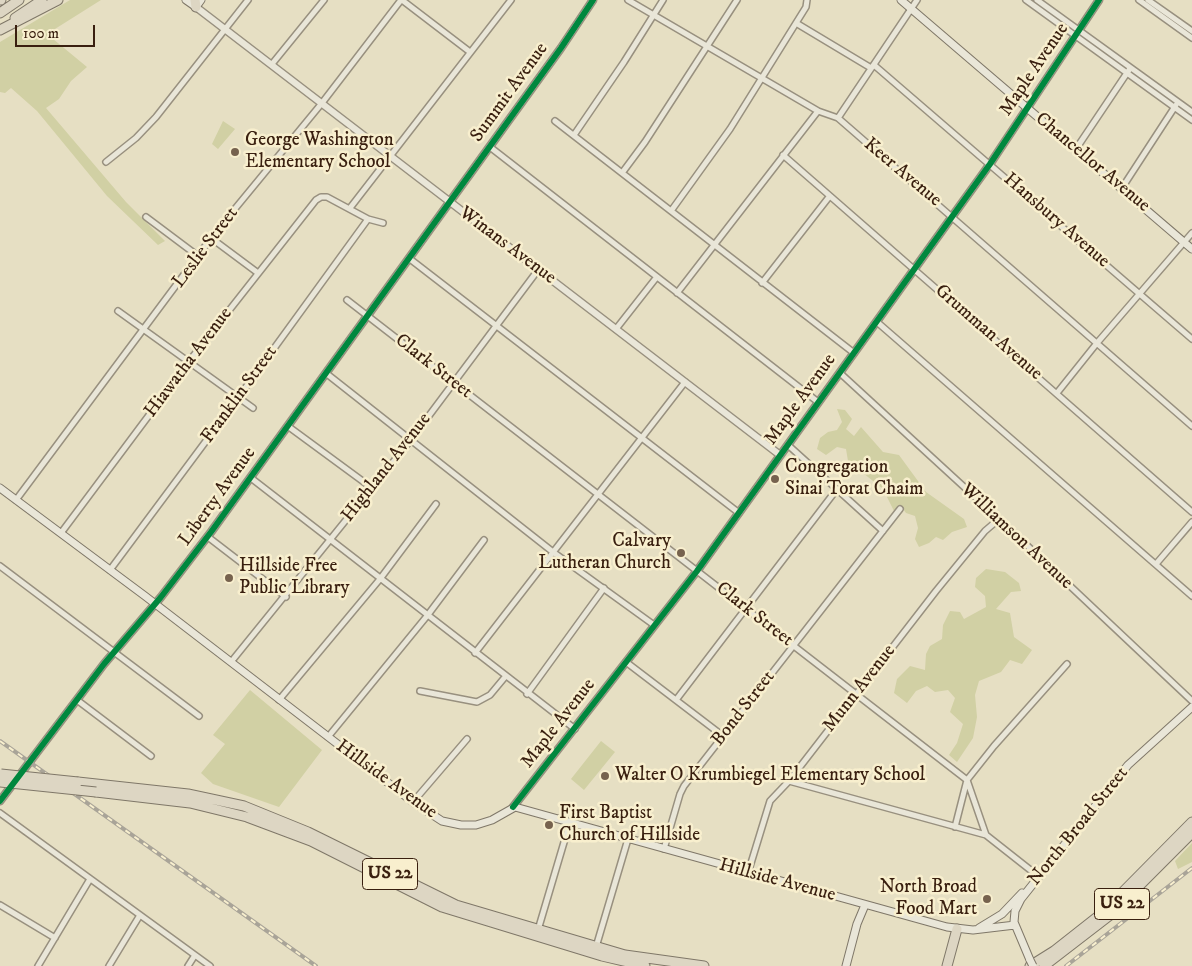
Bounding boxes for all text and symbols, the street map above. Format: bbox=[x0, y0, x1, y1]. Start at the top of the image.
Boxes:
scale bar bbox=[18, 15, 98, 47]
street label: Maple Avenue bbox=[996, 19, 1074, 121]
text: 100 m bbox=[23, 24, 59, 43]
street label: Summit Avenue bbox=[466, 39, 554, 147]
street label: Chancellor Avenue bbox=[1030, 108, 1154, 218]
place label: George Washington Elementary School bbox=[245, 130, 394, 174]
street label: Keer Avenue bbox=[858, 134, 946, 212]
marker: George Washington Elementary School bbox=[229, 146, 241, 158]
street label: Hansbury Avenue bbox=[998, 169, 1114, 273]
street label: Winans Avenue bbox=[454, 202, 560, 290]
street label: Leslie Street bbox=[168, 203, 244, 293]
street label: Grumman Avenue bbox=[930, 280, 1046, 386]
street label: Hiawatha Avenue bbox=[140, 303, 238, 423]
street label: Clark Street bbox=[390, 330, 476, 404]
street label: Franklin Street bbox=[197, 342, 283, 448]
street label: Maple Avenue bbox=[760, 350, 842, 450]
street label: Highland Avenue bbox=[337, 409, 437, 527]
street label: Liberty Avenue bbox=[175, 443, 261, 551]
place label: Congregation Sinai Torat Chaim bbox=[785, 457, 924, 501]
marker: Congregation Sinai Torat Chaim bbox=[769, 473, 781, 485]
street label: Williamson Avenue bbox=[955, 479, 1077, 595]
place label: Calvary Lutheran Church bbox=[538, 531, 671, 575]
marker: Calvary Lutheran Church bbox=[675, 547, 687, 559]
place label: Hillside Free Public Library bbox=[239, 556, 350, 600]
marker: Hillside Free Public Library bbox=[223, 572, 235, 584]
street label: Clark Street bbox=[711, 578, 797, 652]
street label: Munn Avenue bbox=[819, 641, 901, 737]
street label: Bond Street bbox=[707, 667, 781, 751]
street label: Maple Avenue bbox=[517, 675, 601, 773]
street label: Hillside Avenue bbox=[331, 736, 441, 824]
street label: North Broad Street bbox=[1024, 763, 1134, 891]
place label: Walter O Krumbiegel Elementary School bbox=[615, 765, 925, 787]
marker: Walter O Krumbiegel Elementary School bbox=[599, 770, 611, 782]
place label: First Baptist Church of Hillside bbox=[559, 803, 700, 847]
marker: First Baptist Church of Hillside bbox=[543, 819, 555, 831]
street label: Hillside Avenue bbox=[716, 854, 838, 908]
road number: US 22 bbox=[362, 859, 418, 890]
place label: North Broad Food Mart bbox=[880, 877, 977, 921]
road number: US 22 bbox=[1094, 889, 1150, 920]
marker: North Broad Food Mart bbox=[981, 893, 993, 905]

